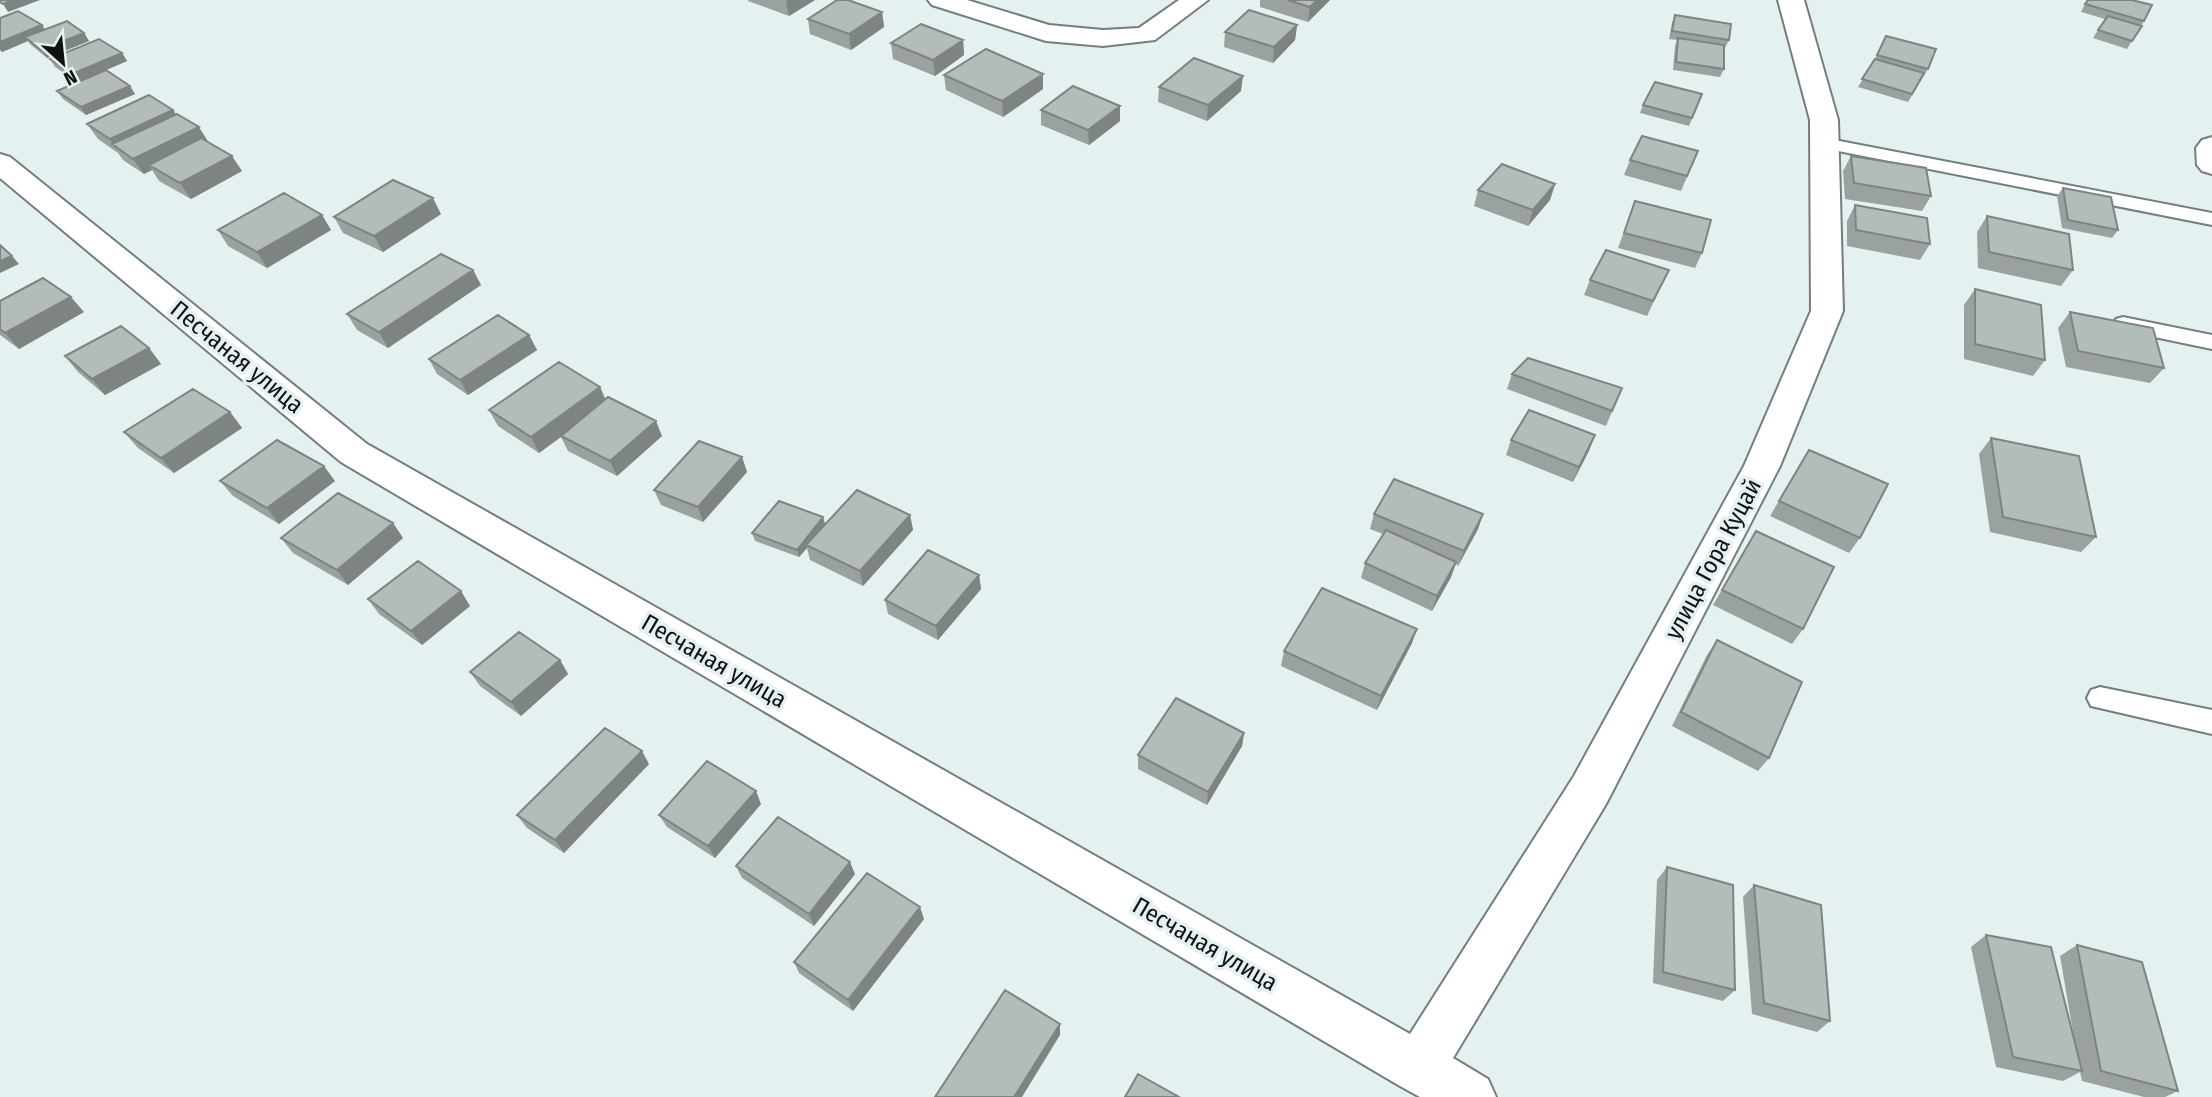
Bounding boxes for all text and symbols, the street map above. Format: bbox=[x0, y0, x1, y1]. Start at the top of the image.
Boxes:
north arrow bbox=[28, 28, 98, 98]
text: N bbox=[60, 65, 81, 91]
street label: Песчаная улица bbox=[165, 295, 309, 419]
street label: улица Гора Куцай bbox=[1659, 474, 1767, 644]
street label: Песчаная улица bbox=[637, 608, 791, 714]
street label: Песчаная улица bbox=[1128, 891, 1282, 997]

